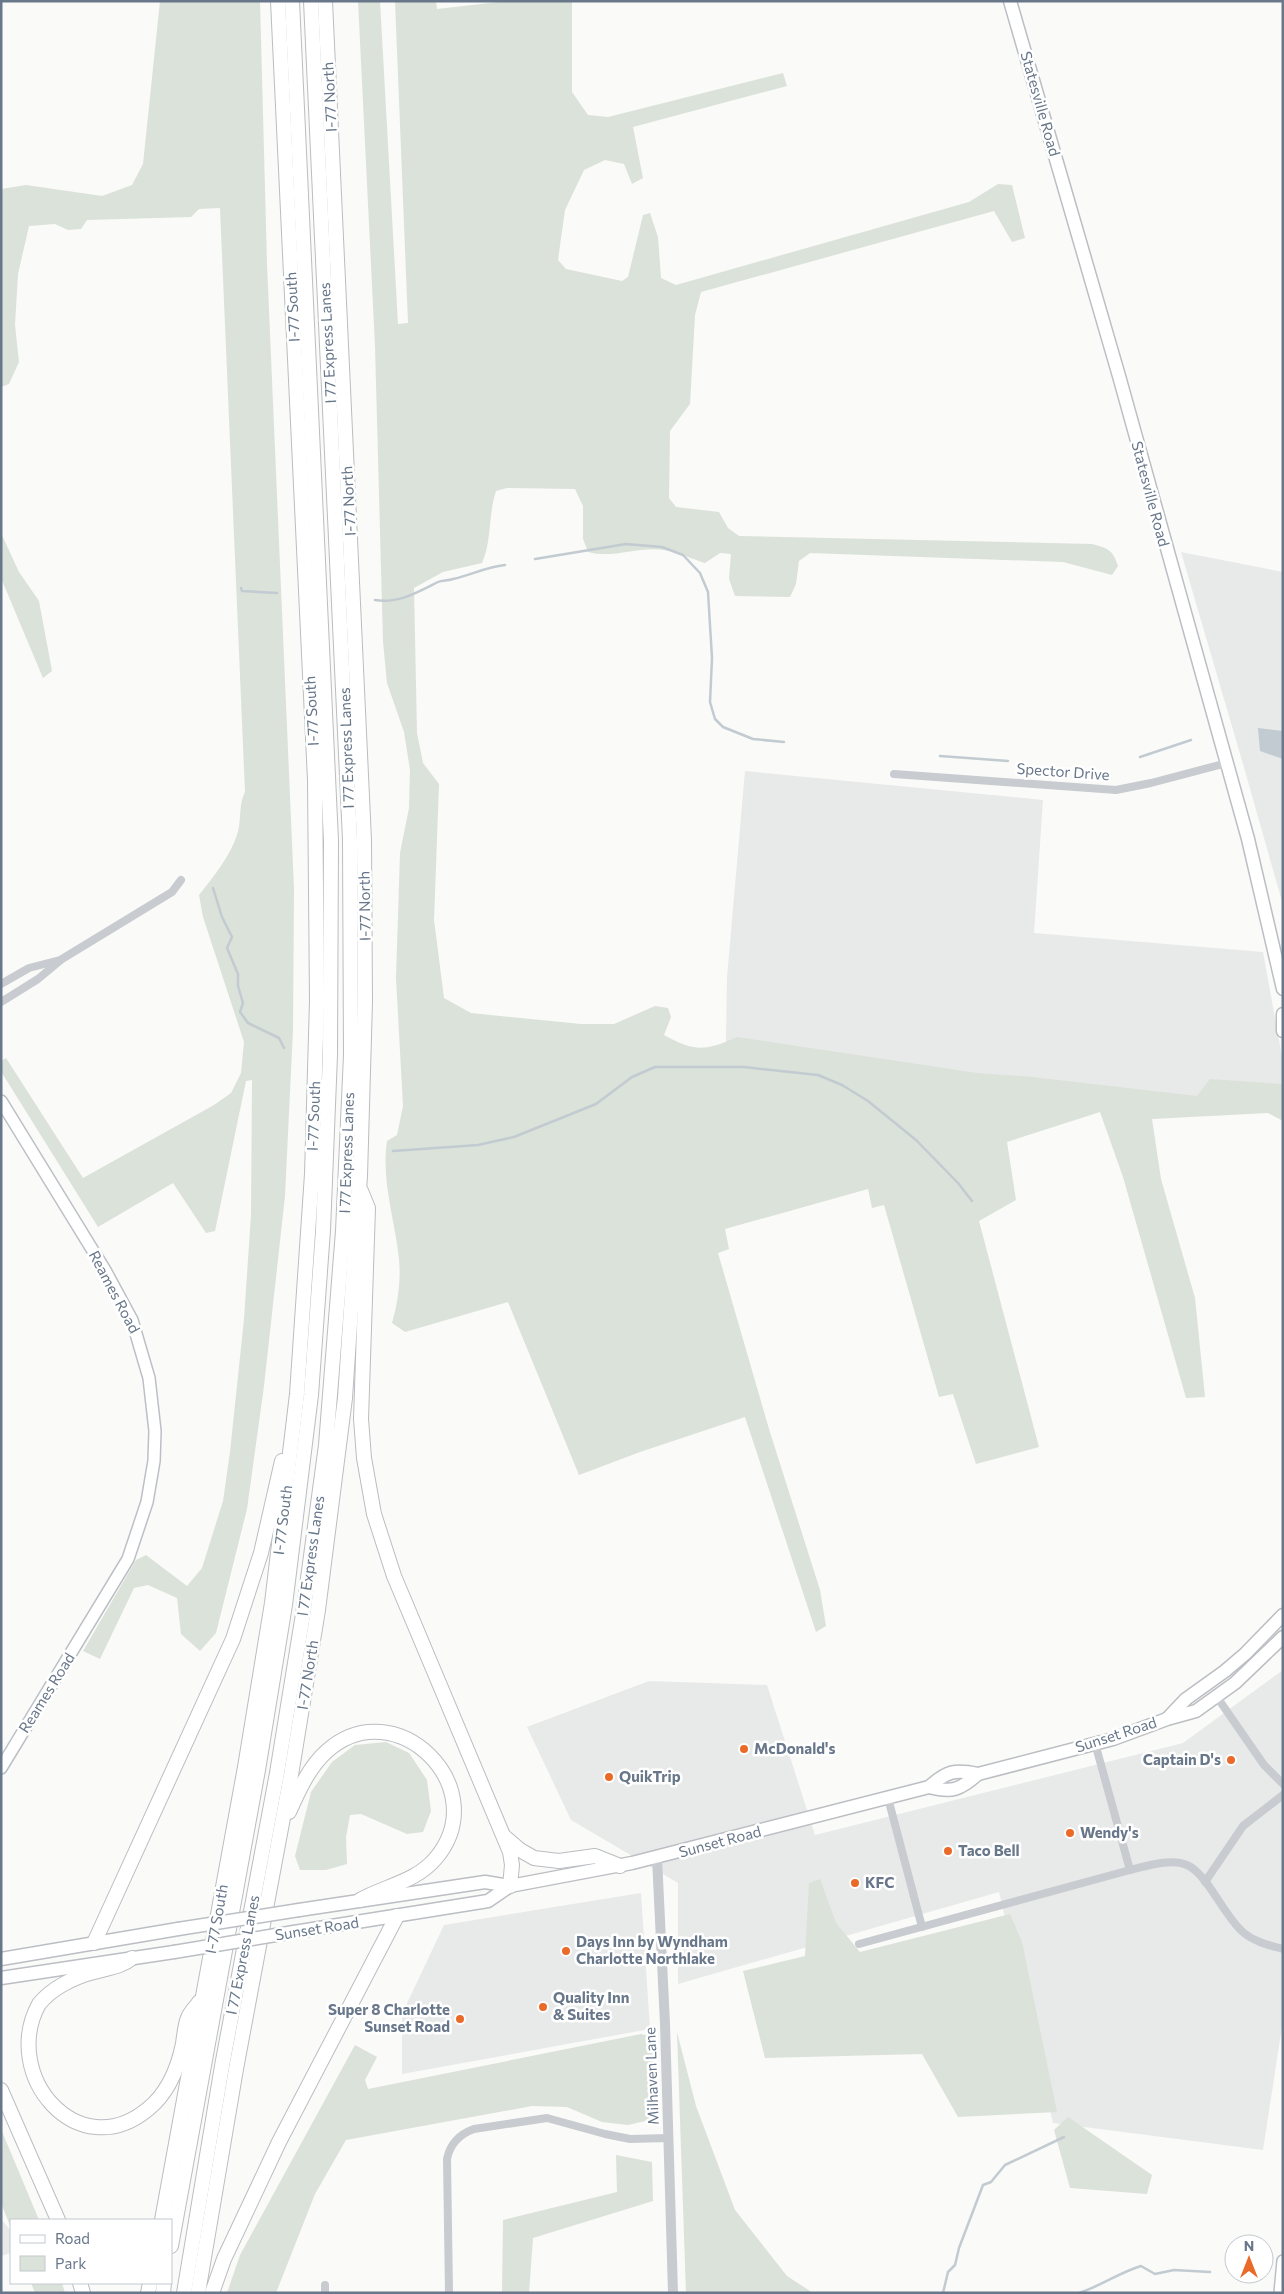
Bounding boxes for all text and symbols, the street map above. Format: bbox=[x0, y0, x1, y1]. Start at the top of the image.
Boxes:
street label: Statesville Road bbox=[1017, 49, 1065, 158]
street label: I-77 North bbox=[318, 61, 340, 133]
street label: I-77 South bbox=[281, 272, 303, 343]
street label: I 77 Express Lanes bbox=[315, 282, 339, 404]
street label: Statesville Road bbox=[1128, 439, 1174, 548]
street label: I-77 North bbox=[337, 465, 359, 537]
street label: I-77 South bbox=[300, 676, 322, 747]
street label: I 77 Express Lanes bbox=[335, 687, 357, 809]
street label: Spector Drive bbox=[1016, 759, 1110, 783]
street label: I-77 North bbox=[354, 871, 374, 941]
street label: I-77 South bbox=[303, 1081, 323, 1151]
street label: I 77 Express Lanes bbox=[335, 1092, 357, 1214]
street label: Reames Road bbox=[86, 1247, 144, 1336]
street label: I-77 South bbox=[269, 1484, 295, 1556]
street label: I 77 Express Lanes bbox=[293, 1494, 327, 1617]
street label: I-77 North bbox=[293, 1639, 321, 1711]
street label: Reames Road bbox=[14, 1649, 78, 1736]
street label: Sunset Road bbox=[1073, 1712, 1159, 1756]
place label: McDonald's bbox=[754, 1739, 835, 1757]
marker: McDonald's bbox=[738, 1743, 750, 1755]
place label: Captain D's bbox=[1143, 1750, 1221, 1768]
marker: Captain D's bbox=[1225, 1754, 1237, 1766]
place label: QuikTrip bbox=[619, 1767, 681, 1785]
marker: QuikTrip bbox=[603, 1771, 615, 1783]
street label: Sunset Road bbox=[677, 1821, 763, 1861]
place label: Wendy's bbox=[1080, 1823, 1139, 1841]
marker: Wendy's bbox=[1064, 1827, 1076, 1839]
place label: Taco Bell bbox=[958, 1841, 1020, 1859]
marker: Taco Bell bbox=[942, 1845, 954, 1857]
place label: KFC bbox=[865, 1873, 894, 1891]
marker: KFC bbox=[849, 1877, 861, 1889]
street label: I-77 South bbox=[201, 1883, 231, 1955]
street label: I 77 Express Lanes bbox=[222, 1893, 262, 2016]
street label: Sunset Road bbox=[274, 1913, 360, 1944]
place label: Days Inn by Wyndham Charlotte Northlake bbox=[576, 1932, 728, 1967]
marker: Days Inn by Wyndham Charlotte Northlake bbox=[560, 1945, 572, 1957]
place label: Quality Inn & Suites bbox=[553, 1988, 629, 2023]
place label: Super 8 Charlotte Sunset Road bbox=[328, 2000, 450, 2035]
marker: Quality Inn & Suites bbox=[537, 2001, 549, 2013]
marker: Super 8 Charlotte Sunset Road bbox=[454, 2013, 466, 2025]
street label: Milhaven Lane bbox=[640, 2027, 662, 2125]
legend bbox=[10, 2219, 172, 2284]
text: Road bbox=[55, 2229, 90, 2247]
north arrow bbox=[1224, 2234, 1274, 2284]
text: N bbox=[1244, 2237, 1254, 2254]
text: Park bbox=[55, 2254, 86, 2272]

